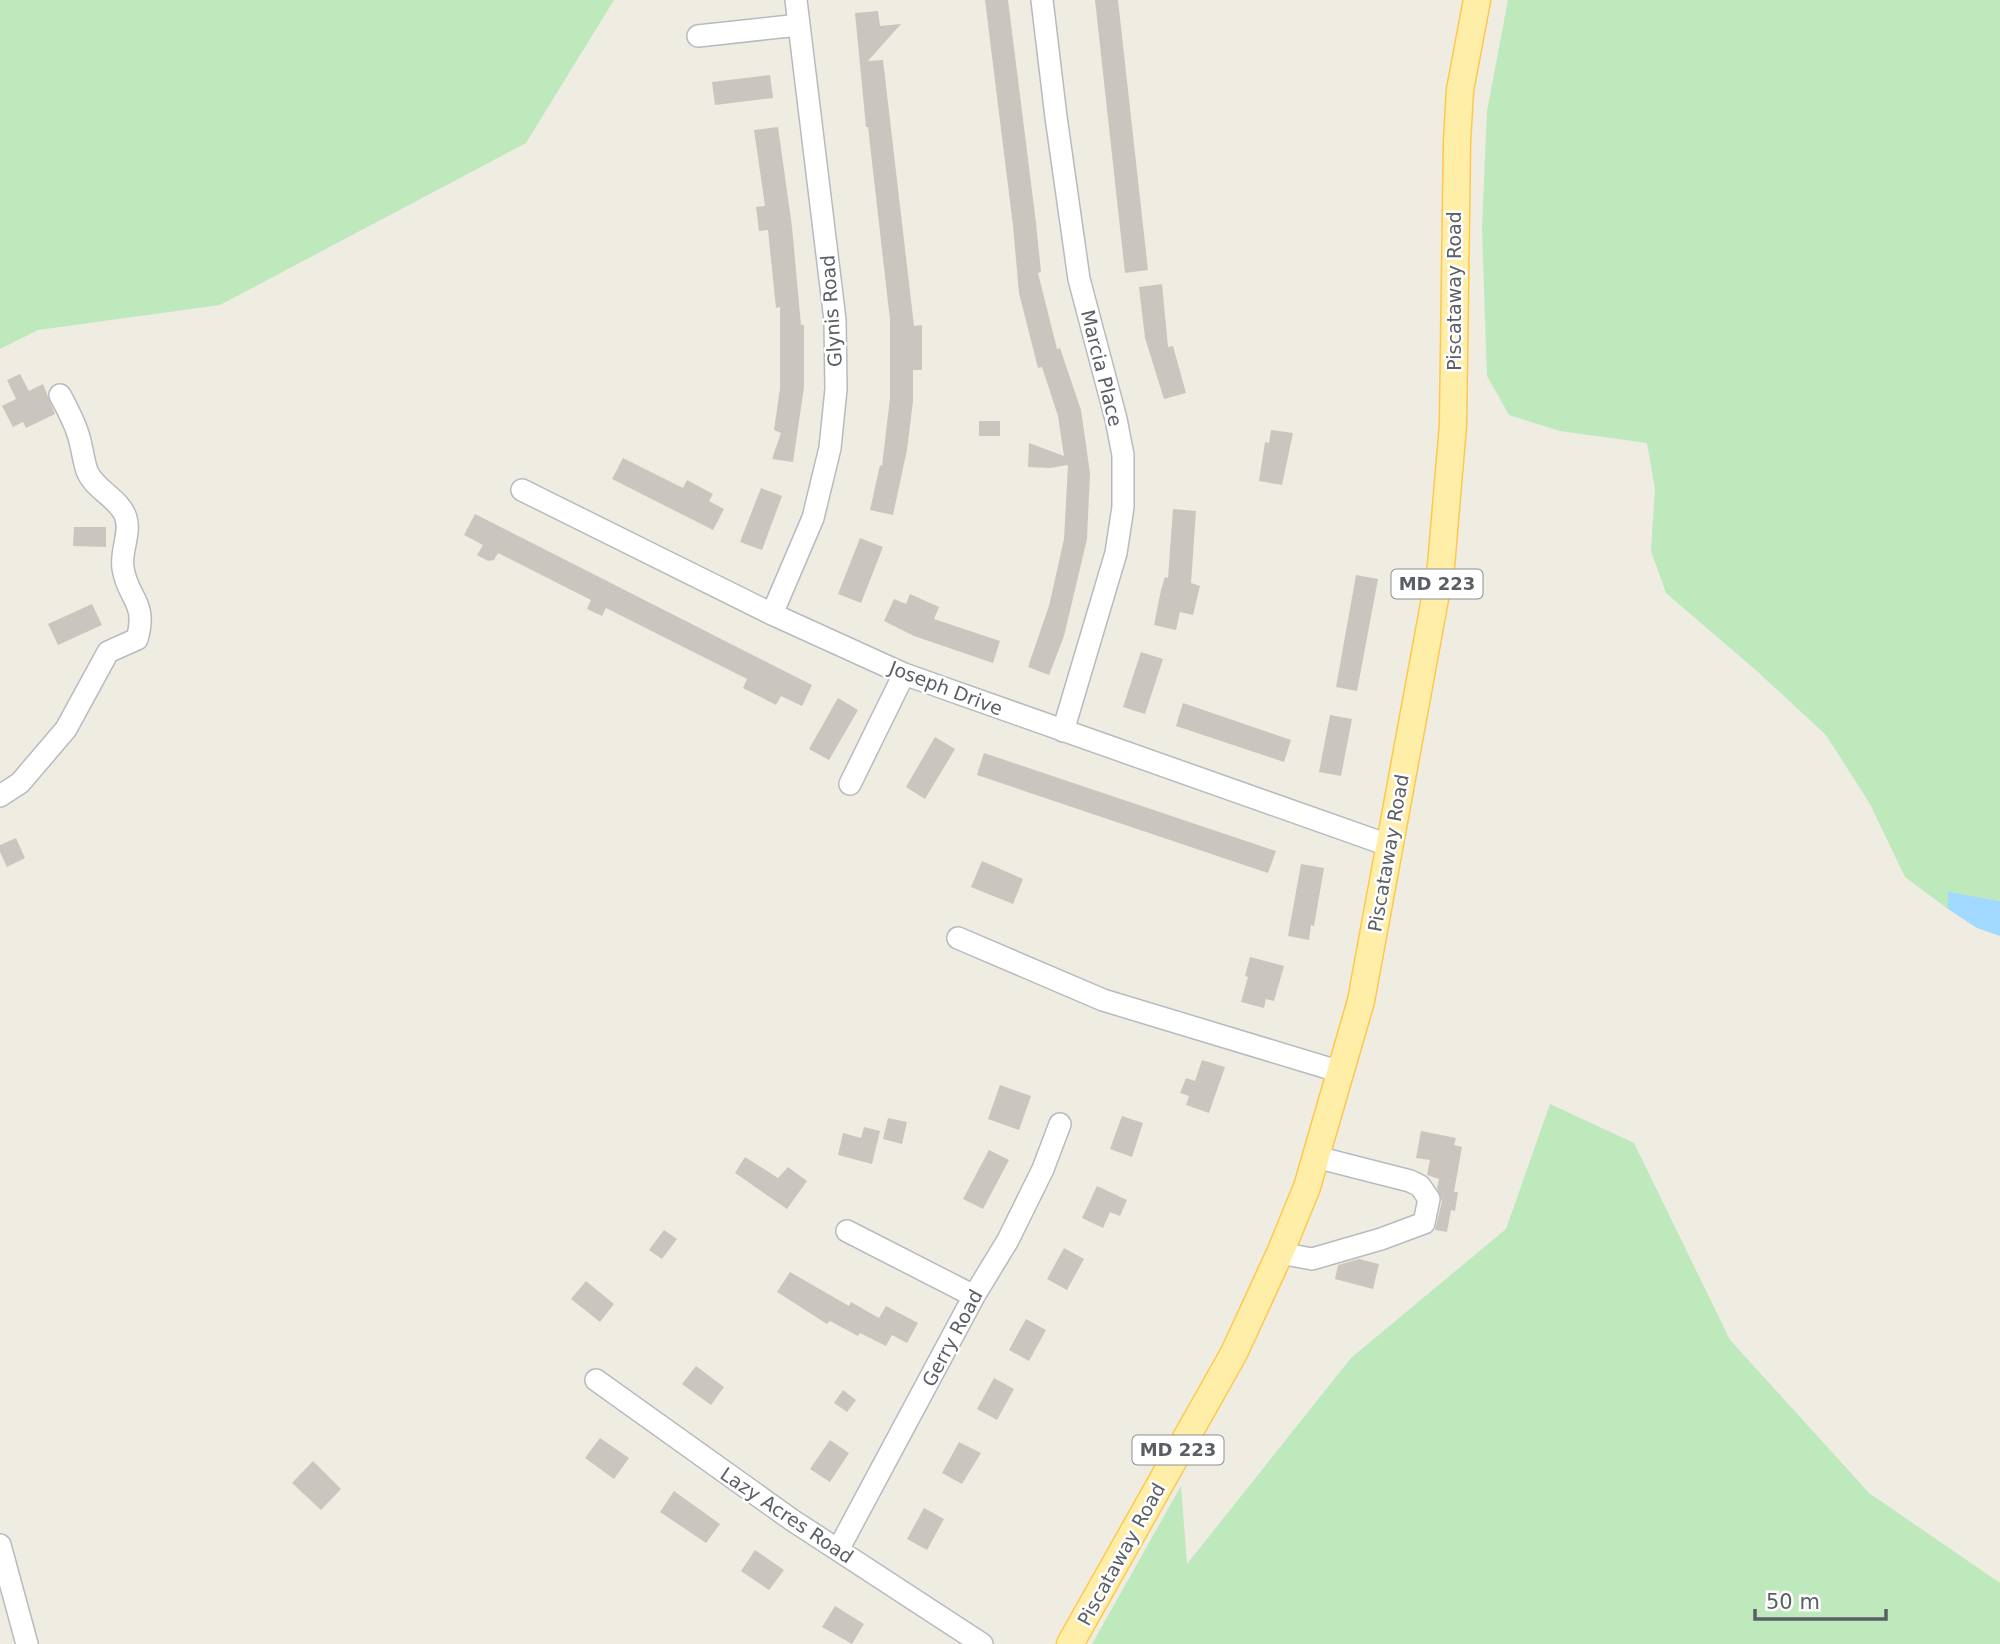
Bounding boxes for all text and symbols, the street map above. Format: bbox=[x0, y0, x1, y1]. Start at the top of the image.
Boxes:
street label: Piscataway Road bbox=[1443, 211, 1465, 371]
street label: Glynis Road bbox=[816, 254, 846, 368]
street label: Marcia Place bbox=[1077, 307, 1127, 429]
road number: MD 223 bbox=[1392, 570, 1482, 598]
street label: Joseph Drive bbox=[885, 656, 1006, 720]
street label: Piscataway Road bbox=[1363, 773, 1413, 933]
street label: Gerry Road bbox=[917, 1286, 987, 1390]
road number: MD 223 bbox=[1132, 1436, 1224, 1464]
street label: Lazy Acres Road bbox=[716, 1462, 858, 1568]
street label: Piscataway Road bbox=[1073, 1479, 1169, 1629]
scale bar bbox=[1755, 1578, 1886, 1622]
text: 50 m bbox=[1766, 1590, 1820, 1614]

